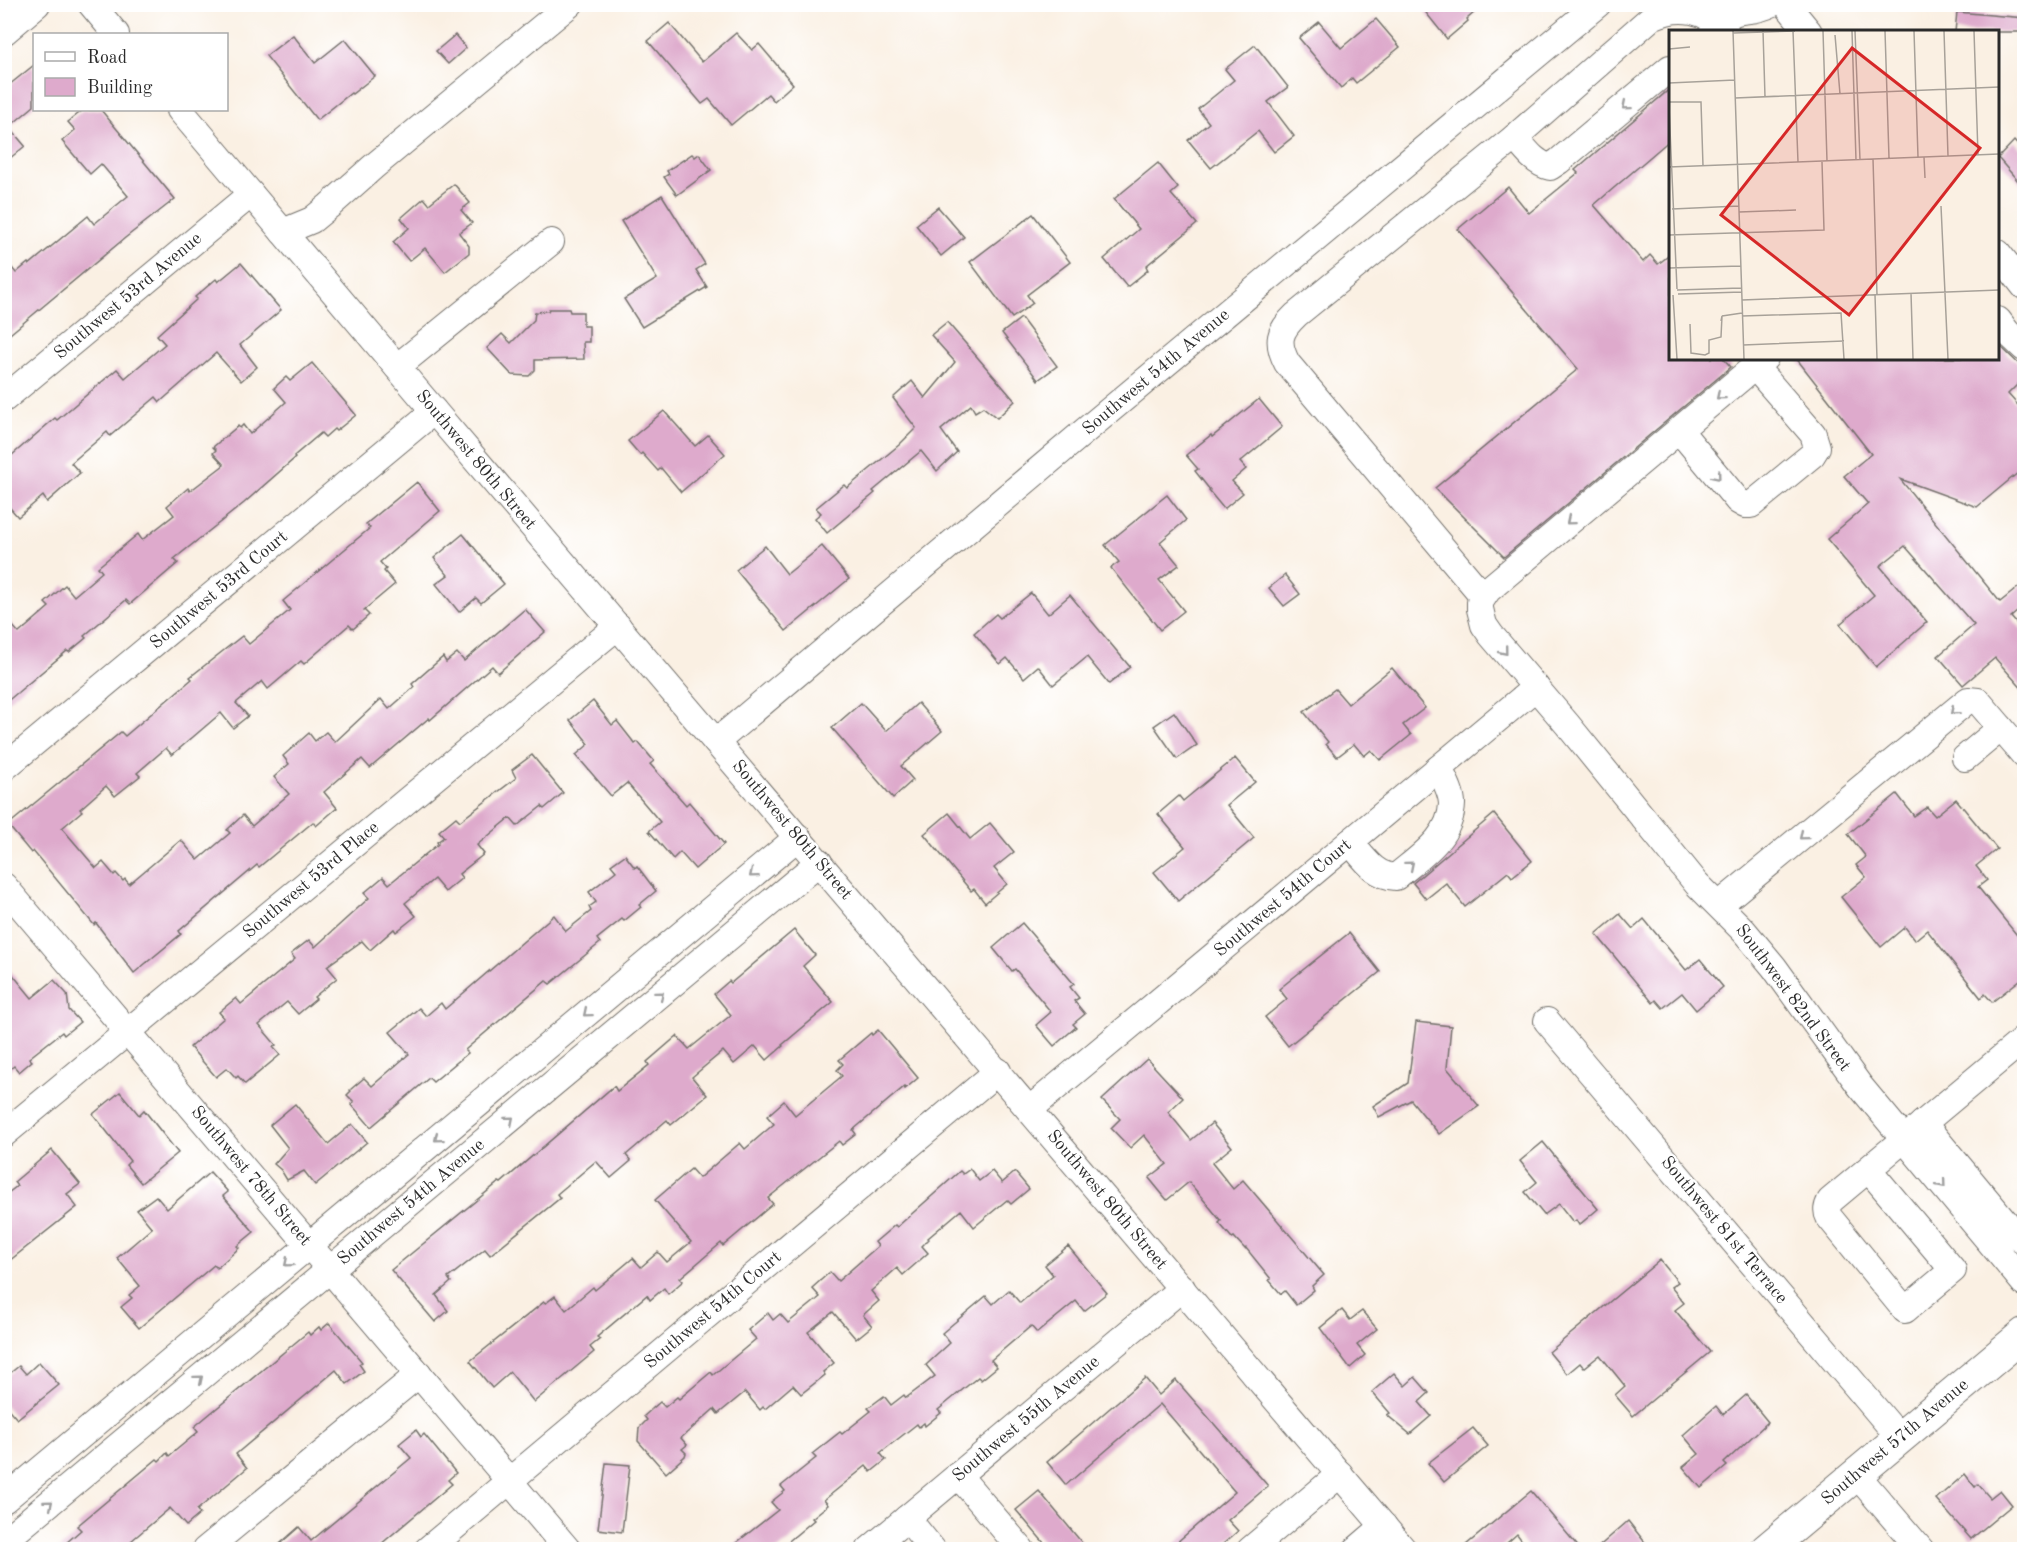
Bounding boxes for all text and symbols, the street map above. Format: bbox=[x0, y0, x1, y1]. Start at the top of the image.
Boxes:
inset map bbox=[1669, 30, 1999, 360]
legend bbox=[33, 33, 228, 111]
text: Road bbox=[87, 49, 127, 67]
text: Building bbox=[87, 79, 153, 97]
one-way arrow bbox=[1622, 99, 1633, 110]
street label: Southwest 53rd Avenue bbox=[51, 229, 205, 363]
street label: Southwest 54th Avenue bbox=[1079, 305, 1233, 439]
street label: Southwest 80th Street bbox=[413, 387, 539, 533]
one-way arrow bbox=[1716, 389, 1727, 400]
one-way arrow bbox=[1710, 469, 1721, 480]
one-way arrow bbox=[1566, 514, 1577, 525]
street label: Southwest 53rd Court bbox=[147, 527, 291, 653]
one-way arrow bbox=[1496, 644, 1507, 655]
one-way arrow bbox=[1949, 704, 1960, 715]
street label: Southwest 80th Street bbox=[729, 757, 855, 903]
street label: Southwest 53rd Place bbox=[240, 818, 382, 942]
one-way arrow bbox=[1799, 828, 1810, 839]
street label: Southwest 54th Court bbox=[1211, 836, 1355, 960]
one-way arrow bbox=[1403, 861, 1414, 872]
one-way arrow bbox=[749, 867, 760, 878]
street label: Southwest 82nd Street bbox=[1732, 921, 1854, 1075]
one-way arrow bbox=[653, 991, 664, 1002]
one-way arrow bbox=[583, 1006, 594, 1017]
street label: Southwest 78th Street bbox=[188, 1103, 314, 1249]
one-way arrow bbox=[503, 1116, 514, 1127]
street label: Southwest 80th Street bbox=[1044, 1127, 1170, 1273]
one-way arrow bbox=[434, 1131, 445, 1142]
street label: Southwest 54th Avenue bbox=[334, 1135, 488, 1269]
street label: Southwest 81st Terrace bbox=[1657, 1153, 1791, 1307]
one-way arrow bbox=[1935, 1177, 1946, 1188]
street label: Southwest 54th Court bbox=[641, 1248, 785, 1372]
one-way arrow bbox=[284, 1256, 295, 1267]
street label: Southwest 55th Avenue bbox=[949, 1352, 1103, 1486]
one-way arrow bbox=[192, 1375, 203, 1386]
street label: Southwest 57th Avenue bbox=[1818, 1375, 1972, 1509]
one-way arrow bbox=[42, 1500, 53, 1511]

